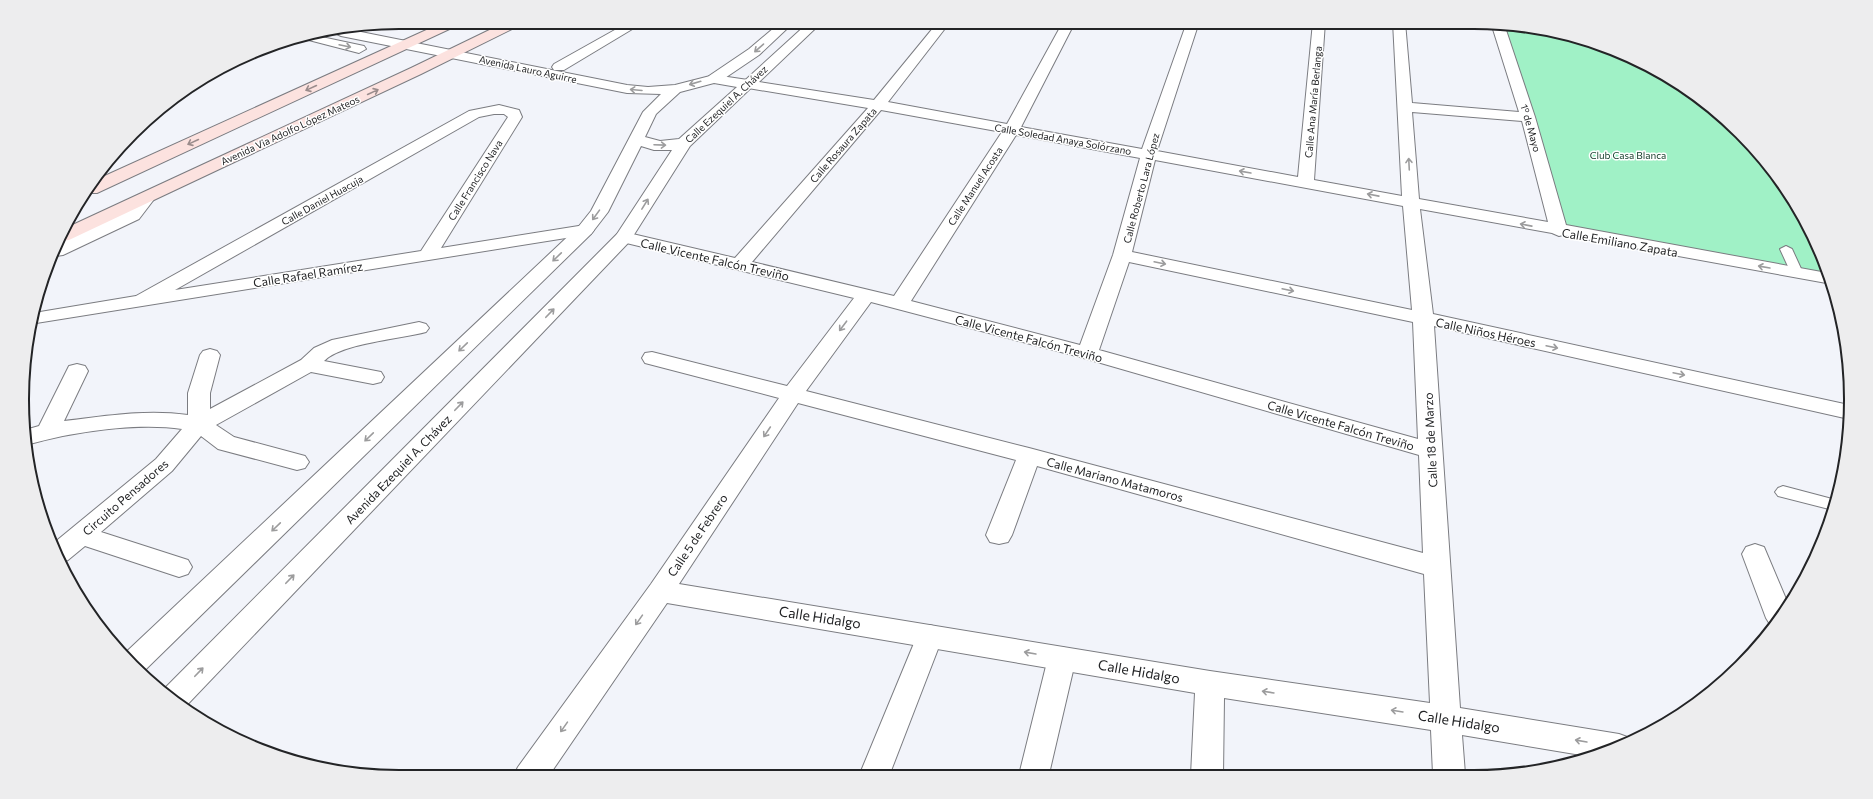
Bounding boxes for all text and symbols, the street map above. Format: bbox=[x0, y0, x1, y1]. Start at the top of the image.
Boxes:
one-way arrow bbox=[339, 42, 352, 50]
one-way arrow bbox=[754, 43, 764, 52]
street label: Calle Ana María Berlanga bbox=[1302, 46, 1324, 158]
street label: Avenida Lauro Aguirre bbox=[478, 53, 578, 85]
street label: Calle Ezequiel A. Chávez bbox=[682, 63, 770, 145]
one-way arrow bbox=[688, 80, 701, 87]
one-way arrow bbox=[305, 85, 317, 92]
one-way arrow bbox=[630, 86, 643, 94]
one-way arrow bbox=[366, 88, 378, 95]
street label: Avenida Via Adolfo López Mateos bbox=[219, 92, 362, 167]
street label: 1º de Mayo bbox=[1518, 103, 1544, 153]
street label: Calle Rosaura Zapata bbox=[807, 105, 879, 185]
street label: Calle Soledad Anaya Solórzano bbox=[994, 121, 1132, 157]
street label: Calle Roberto Lara López bbox=[1120, 132, 1162, 244]
street label: Calle Francisco Nava bbox=[445, 138, 505, 222]
one-way arrow bbox=[187, 139, 199, 146]
one-way arrow bbox=[653, 142, 666, 149]
street label: Calle Manuel Acosta bbox=[945, 144, 1005, 228]
park label: Club Casa Blanca bbox=[1590, 149, 1666, 161]
one-way arrow bbox=[1405, 158, 1412, 171]
one-way arrow bbox=[1239, 167, 1252, 175]
street label: Calle Daniel Huacuja bbox=[279, 173, 365, 227]
one-way arrow bbox=[1367, 191, 1380, 199]
one-way arrow bbox=[641, 199, 649, 210]
one-way arrow bbox=[592, 210, 600, 221]
one-way arrow bbox=[1519, 220, 1532, 228]
street label: Calle Emiliano Zapata bbox=[1561, 225, 1679, 259]
street label: Calle Vicente Falcón Treviño bbox=[639, 235, 791, 283]
one-way arrow bbox=[552, 252, 562, 262]
street label: Calle Rafael Ramírez bbox=[252, 258, 364, 290]
one-way arrow bbox=[1154, 260, 1167, 268]
one-way arrow bbox=[1758, 263, 1771, 271]
one-way arrow bbox=[1281, 287, 1294, 295]
one-way arrow bbox=[545, 308, 555, 318]
street label: Calle Vicente Falcón Treviño bbox=[954, 312, 1104, 364]
street label: Calle Niños Héroes bbox=[1435, 315, 1537, 349]
one-way arrow bbox=[839, 321, 847, 332]
one-way arrow bbox=[458, 342, 468, 352]
one-way arrow bbox=[1545, 343, 1558, 351]
one-way arrow bbox=[1672, 371, 1685, 379]
street label: Calle 18 de Marzo bbox=[1421, 392, 1439, 488]
street label: Calle Vicente Falcón Treviño bbox=[1266, 397, 1416, 453]
one-way arrow bbox=[454, 401, 464, 411]
street label: Avenida Ezequiel A. Chávez bbox=[342, 412, 454, 526]
one-way arrow bbox=[763, 426, 771, 437]
one-way arrow bbox=[364, 432, 374, 442]
street label: Calle Mariano Matamoros bbox=[1045, 454, 1185, 504]
street label: Circuito Pensadores bbox=[79, 456, 171, 538]
street label: Calle 5 de Febrero bbox=[664, 491, 730, 579]
one-way arrow bbox=[271, 522, 281, 532]
one-way arrow bbox=[285, 574, 295, 584]
street label: Calle Hidalgo bbox=[778, 602, 862, 632]
one-way arrow bbox=[635, 615, 643, 626]
one-way arrow bbox=[1024, 648, 1037, 656]
street label: Calle Hidalgo bbox=[1097, 655, 1181, 687]
one-way arrow bbox=[194, 667, 204, 677]
one-way arrow bbox=[1262, 688, 1275, 696]
street label: Calle Hidalgo bbox=[1417, 706, 1501, 736]
one-way arrow bbox=[1391, 707, 1404, 715]
one-way arrow bbox=[560, 721, 568, 732]
one-way arrow bbox=[1574, 737, 1587, 745]

